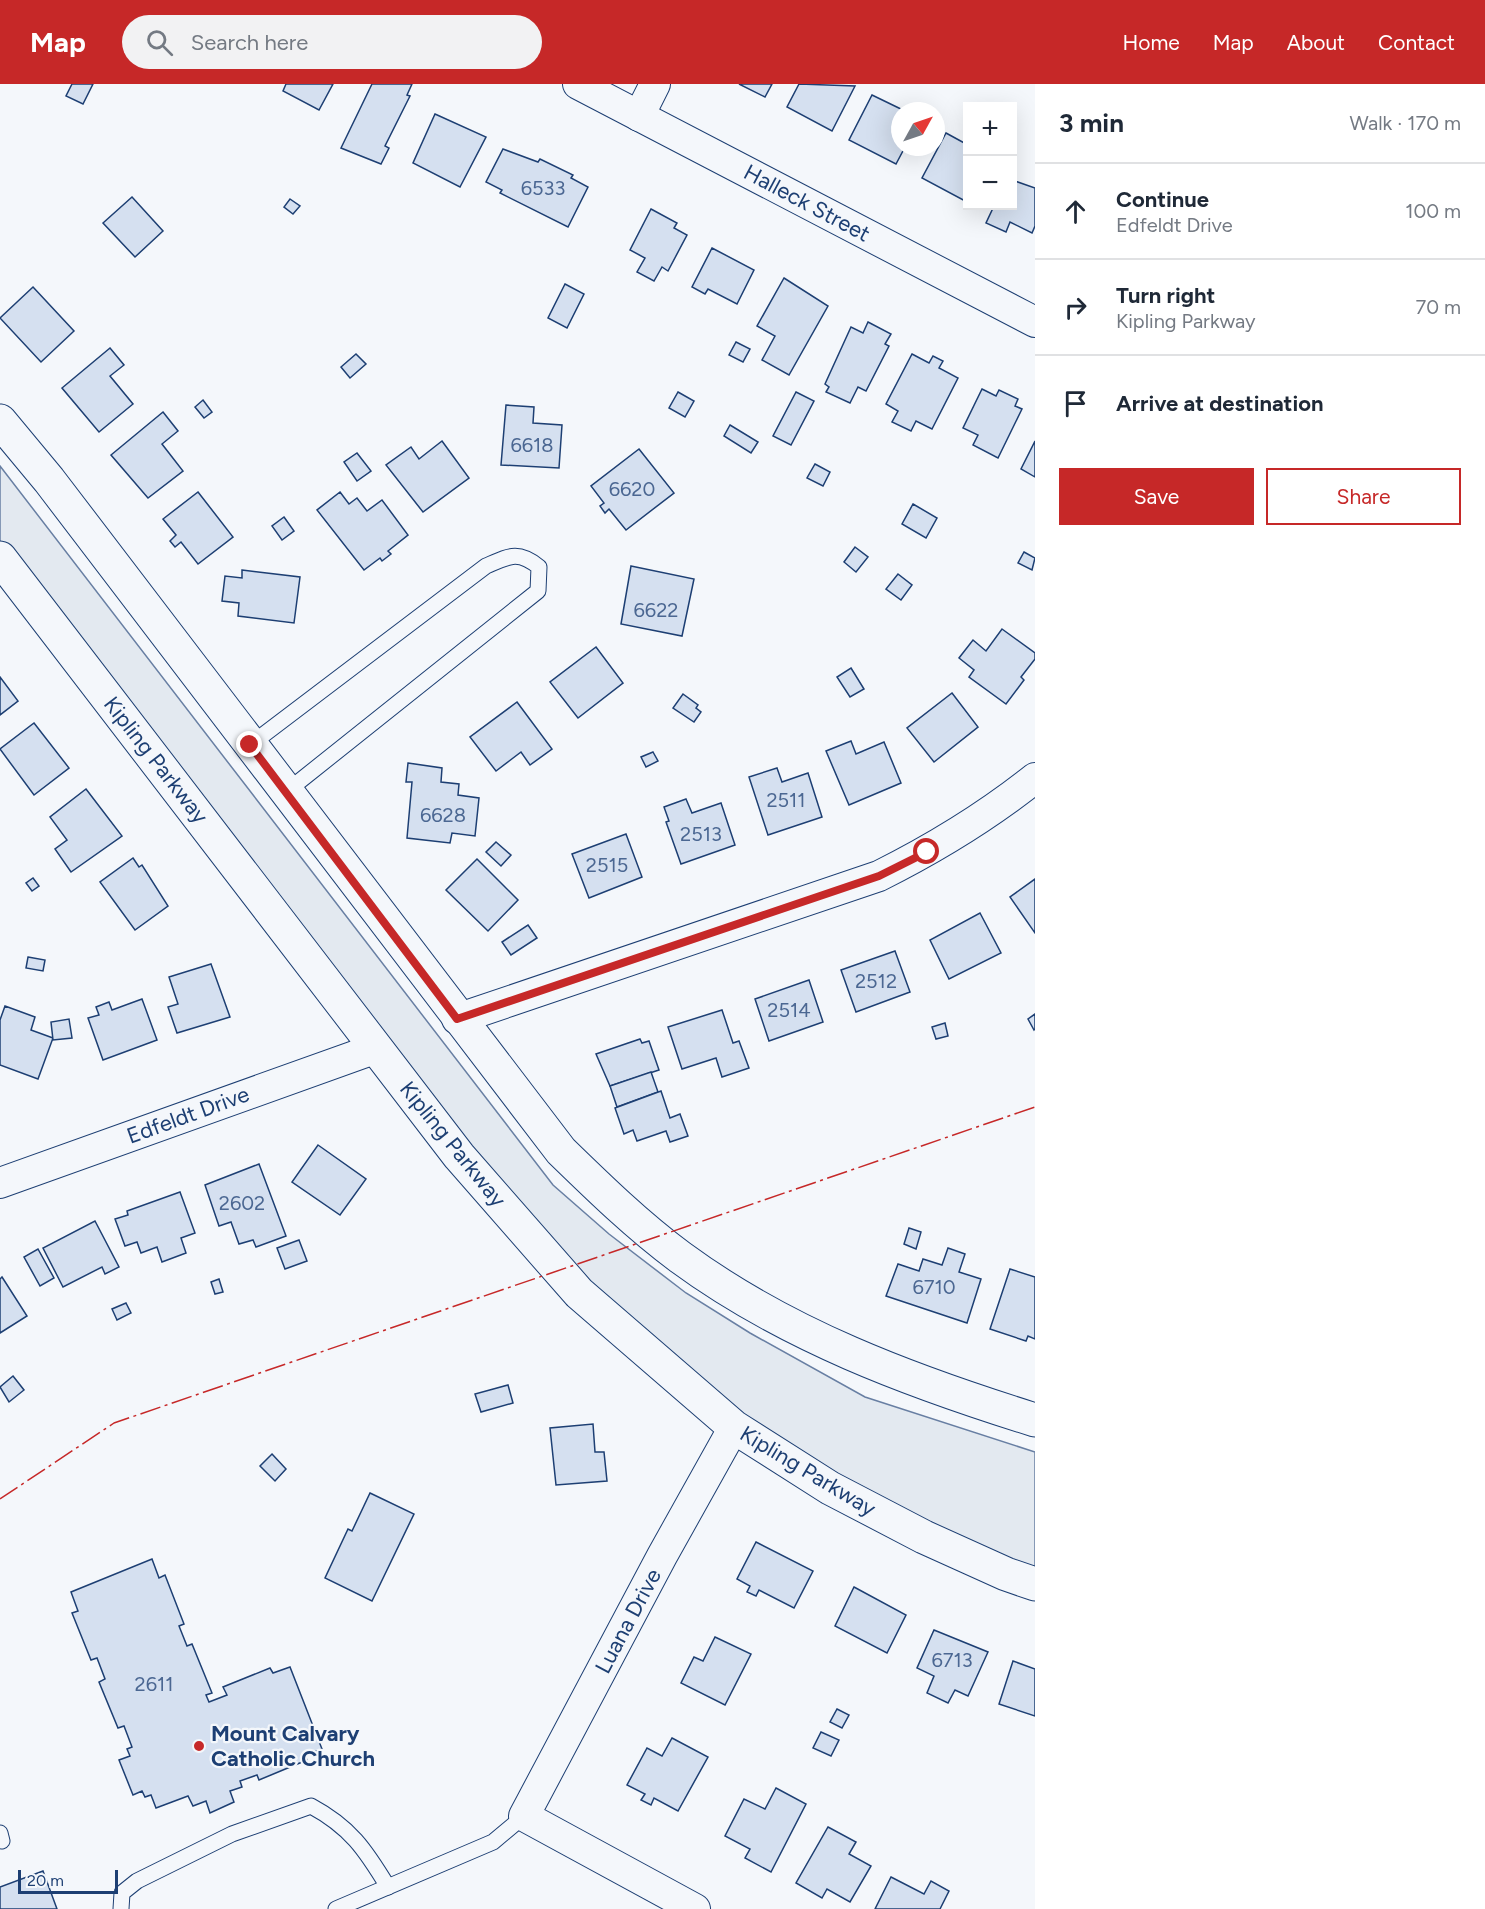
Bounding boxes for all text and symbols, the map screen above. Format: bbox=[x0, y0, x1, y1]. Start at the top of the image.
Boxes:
search box bbox=[122, 15, 542, 69]
text: Map bbox=[30, 25, 86, 59]
icon: search bbox=[143, 26, 176, 59]
text: Search here bbox=[191, 29, 308, 56]
text: Home bbox=[1123, 30, 1180, 55]
text: Map bbox=[1213, 30, 1254, 55]
text: About bbox=[1287, 30, 1345, 55]
text: Contact bbox=[1378, 30, 1455, 55]
north arrow bbox=[891, 102, 945, 156]
map controls bbox=[963, 102, 1017, 210]
button: + bbox=[963, 102, 1017, 156]
text: 3 min bbox=[1059, 107, 1124, 139]
text: Walk · 170 m bbox=[1350, 111, 1461, 135]
button: − bbox=[963, 156, 1017, 210]
street label: Halleck Street bbox=[739, 158, 875, 248]
house number: 6533 bbox=[521, 176, 565, 200]
text: Continue bbox=[1116, 186, 1209, 213]
icon: ahead bbox=[1059, 195, 1092, 228]
text: 100 m bbox=[1405, 199, 1461, 223]
text: Edfeldt Drive bbox=[1116, 213, 1233, 237]
text: Turn right bbox=[1116, 282, 1215, 309]
icon: right bbox=[1059, 291, 1092, 324]
text: 70 m bbox=[1415, 295, 1461, 319]
text: Kipling Parkway bbox=[1116, 309, 1256, 333]
icon: arrive bbox=[1059, 387, 1092, 420]
text: Arrive at destination bbox=[1116, 390, 1324, 417]
house number: 6618 bbox=[510, 433, 554, 457]
button: Save bbox=[1059, 468, 1254, 525]
button: Share bbox=[1266, 468, 1461, 525]
house number: 6620 bbox=[609, 477, 655, 501]
house number: 6622 bbox=[634, 598, 679, 622]
street label: Kipling Parkway bbox=[98, 691, 214, 829]
route end bbox=[236, 731, 262, 757]
house number: 2511 bbox=[766, 788, 806, 812]
house number: 6628 bbox=[420, 803, 466, 827]
house number: 2513 bbox=[680, 822, 722, 846]
route start bbox=[913, 838, 939, 864]
house number: 2515 bbox=[586, 853, 628, 877]
house number: 2512 bbox=[855, 969, 897, 993]
house number: 2514 bbox=[767, 998, 811, 1022]
street label: Kipling Parkway bbox=[394, 1076, 512, 1212]
street label: Edfeldt Drive bbox=[123, 1080, 253, 1150]
house number: 2602 bbox=[219, 1191, 265, 1215]
house number: 6710 bbox=[912, 1275, 956, 1299]
street label: Kipling Parkway bbox=[735, 1420, 881, 1522]
street label: Luana Drive bbox=[589, 1564, 667, 1678]
house number: 6713 bbox=[931, 1648, 973, 1672]
house number: 2611 bbox=[134, 1672, 174, 1696]
place label: Mount Calvary Catholic Church bbox=[211, 1720, 375, 1772]
marker: Mount Calvary Catholic Church bbox=[192, 1739, 206, 1753]
scale bar bbox=[18, 1867, 118, 1894]
text: 20 m bbox=[27, 1871, 64, 1890]

